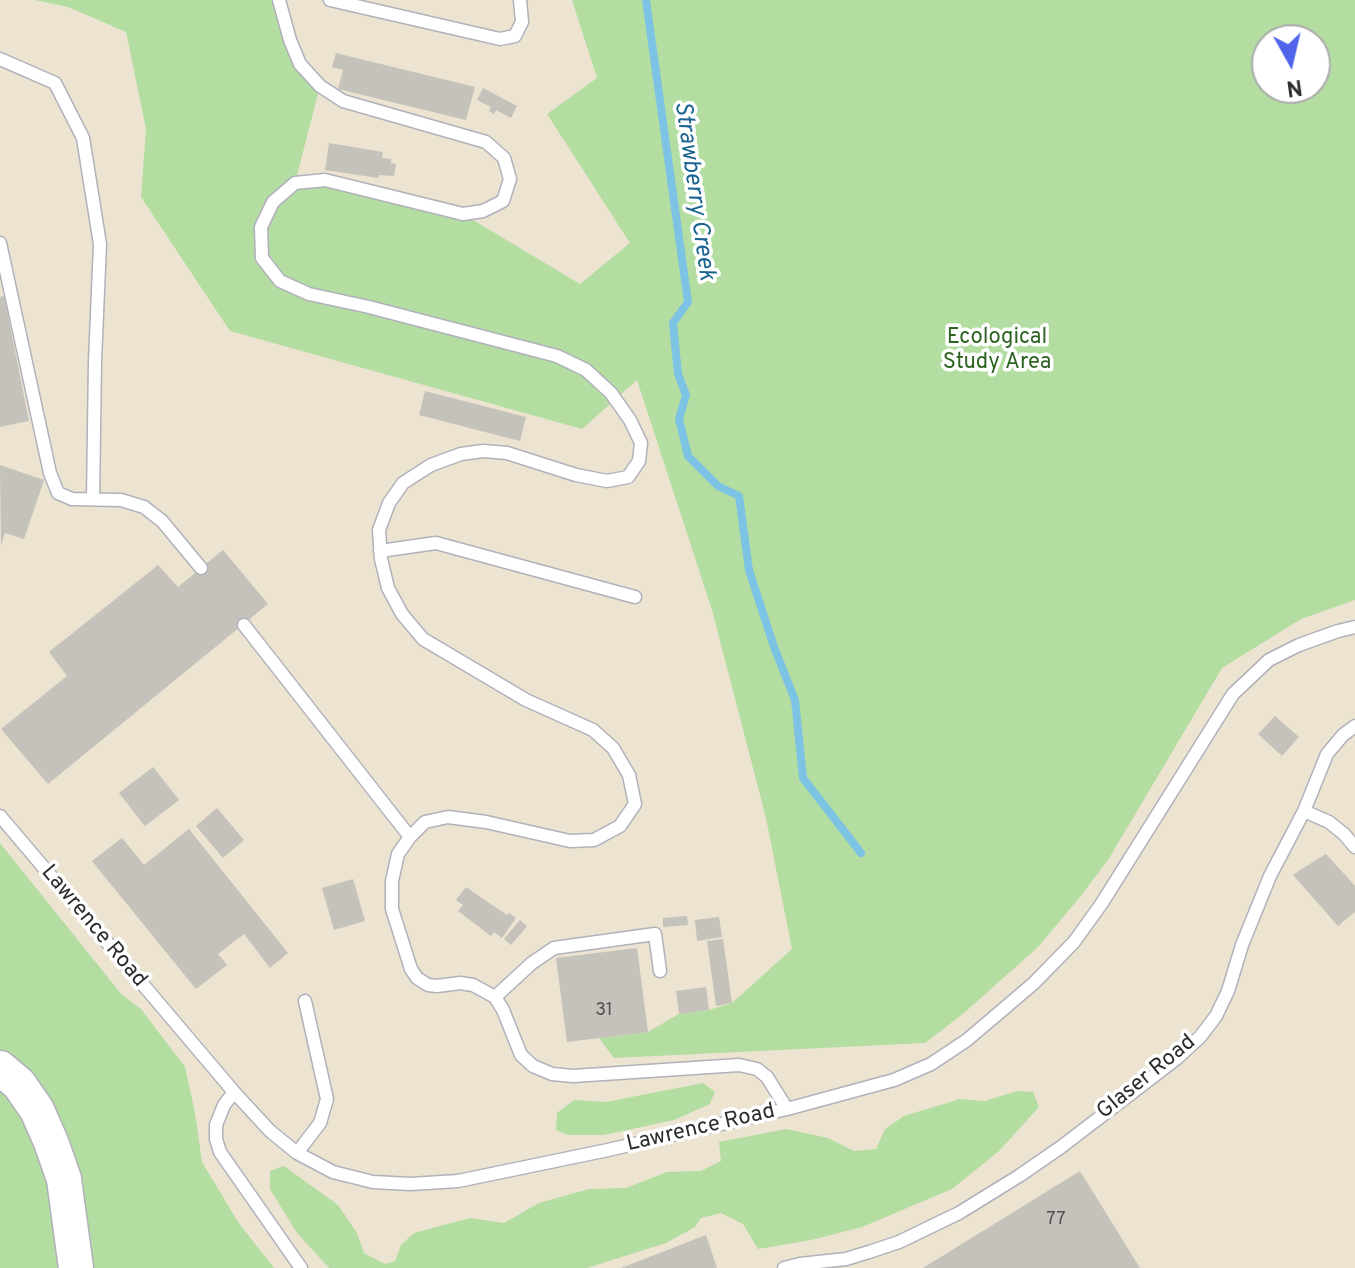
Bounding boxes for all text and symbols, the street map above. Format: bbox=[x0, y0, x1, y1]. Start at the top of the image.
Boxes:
north arrow bbox=[1251, 24, 1331, 104]
text: N bbox=[1284, 72, 1304, 101]
water label: Strawberry Creek bbox=[666, 100, 720, 282]
park label: Ecological Study Area bbox=[943, 326, 1051, 378]
street label: Lawrence Road bbox=[34, 861, 152, 993]
house number: 31 bbox=[595, 1000, 613, 1022]
street label: Glaser Road bbox=[1092, 1030, 1202, 1126]
street label: Lawrence Road bbox=[624, 1099, 778, 1159]
house number: 77 bbox=[1046, 1209, 1066, 1231]

